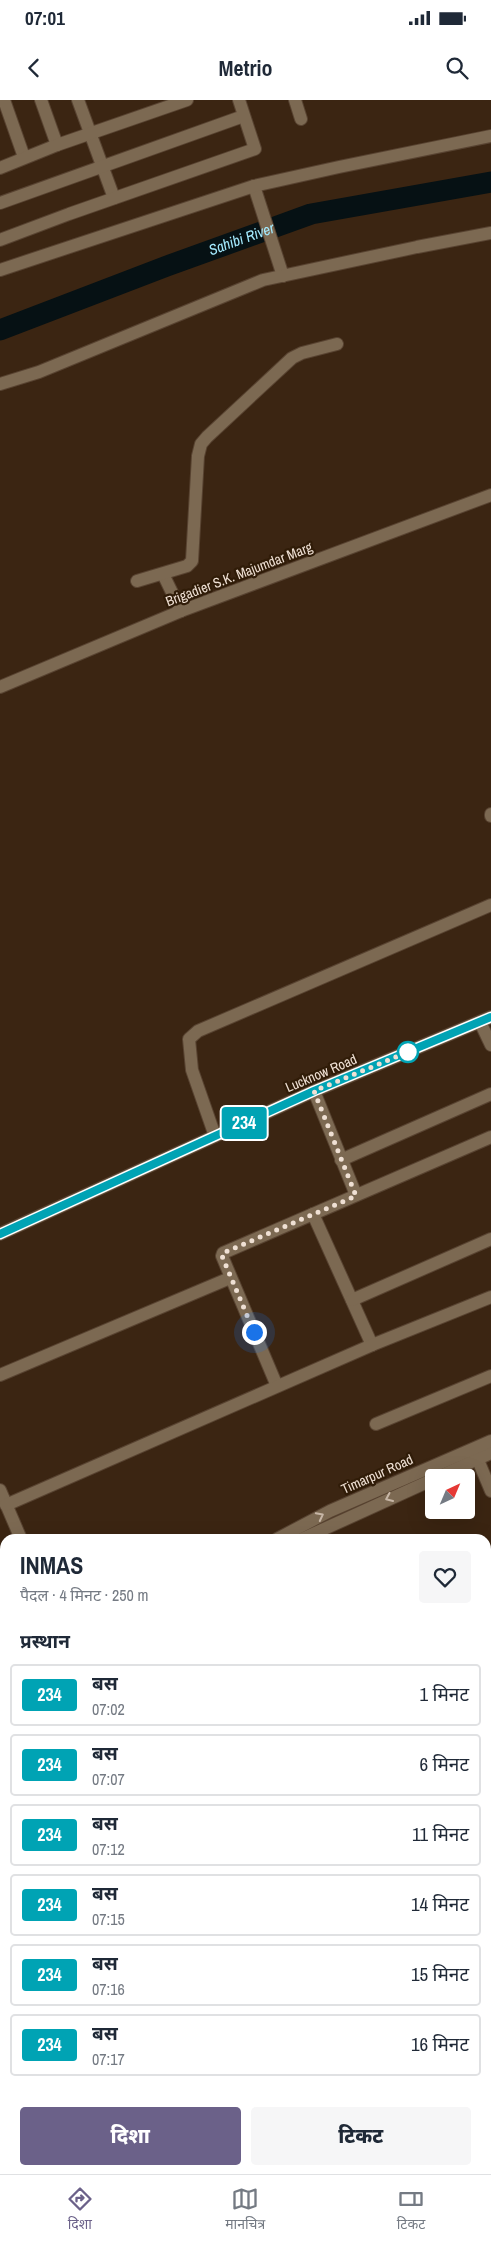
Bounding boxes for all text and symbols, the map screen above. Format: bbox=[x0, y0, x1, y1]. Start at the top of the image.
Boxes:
text: 07:01 bbox=[25, 5, 65, 31]
text: Metrio bbox=[218, 53, 273, 83]
icon: back bbox=[20, 54, 48, 82]
icon: search bbox=[443, 54, 471, 82]
water label: Sahibi River bbox=[206, 217, 278, 260]
street label: Brigadier S.K. Majumdar Marg bbox=[163, 537, 315, 610]
unlabelled marker bbox=[397, 1041, 419, 1063]
street label: Lucknow Road bbox=[283, 1050, 359, 1096]
line badge: 234 bbox=[215, 1107, 273, 1139]
text: 234 bbox=[232, 1110, 256, 1135]
your location bbox=[242, 1320, 267, 1345]
street label: Timarpur Road bbox=[338, 1450, 416, 1498]
north arrow bbox=[425, 1469, 475, 1519]
map controls bbox=[425, 1469, 475, 1519]
one-way arrow bbox=[385, 1492, 394, 1503]
one-way arrow bbox=[315, 1512, 324, 1522]
text: INMAS bbox=[20, 1549, 83, 1581]
button: heart bbox=[419, 1551, 471, 1603]
text: पैदल · 4 मिनट · 250 m bbox=[20, 1584, 148, 1606]
text: प्रस्थान bbox=[20, 1628, 70, 1654]
text: बस bbox=[92, 1670, 118, 1696]
text: 1 मिनट bbox=[420, 1681, 469, 1707]
text: 234 bbox=[37, 1682, 62, 1707]
text: 07:02 bbox=[92, 1698, 125, 1720]
text: बस bbox=[92, 1740, 118, 1766]
text: 6 मिनट bbox=[420, 1751, 469, 1777]
text: 234 bbox=[37, 1752, 62, 1777]
text: 07:07 bbox=[92, 1768, 125, 1790]
text: बस bbox=[92, 1810, 118, 1836]
text: 11 मिनट bbox=[412, 1821, 469, 1847]
text: 234 bbox=[37, 1822, 62, 1847]
text: 07:12 bbox=[92, 1838, 125, 1860]
text: बस bbox=[92, 1880, 118, 1906]
text: 14 मिनट bbox=[411, 1891, 469, 1917]
text: 234 bbox=[37, 1892, 62, 1917]
text: 07:15 bbox=[92, 1908, 125, 1930]
text: बस bbox=[92, 1950, 118, 1976]
text: 15 मिनट bbox=[411, 1961, 469, 1987]
text: 234 bbox=[37, 1962, 62, 1987]
text: 07:16 bbox=[92, 1978, 125, 2000]
text: बस bbox=[92, 2020, 118, 2046]
text: 16 मिनट bbox=[411, 2031, 469, 2057]
text: 234 bbox=[37, 2032, 62, 2057]
text: 07:17 bbox=[92, 2048, 125, 2070]
button: दिशा bbox=[20, 2107, 241, 2165]
button: टिकट bbox=[251, 2107, 471, 2165]
tab: दिशा bbox=[66, 2185, 94, 2235]
tab: मानचित्र bbox=[225, 2185, 265, 2235]
tab: टिकट bbox=[397, 2185, 425, 2235]

